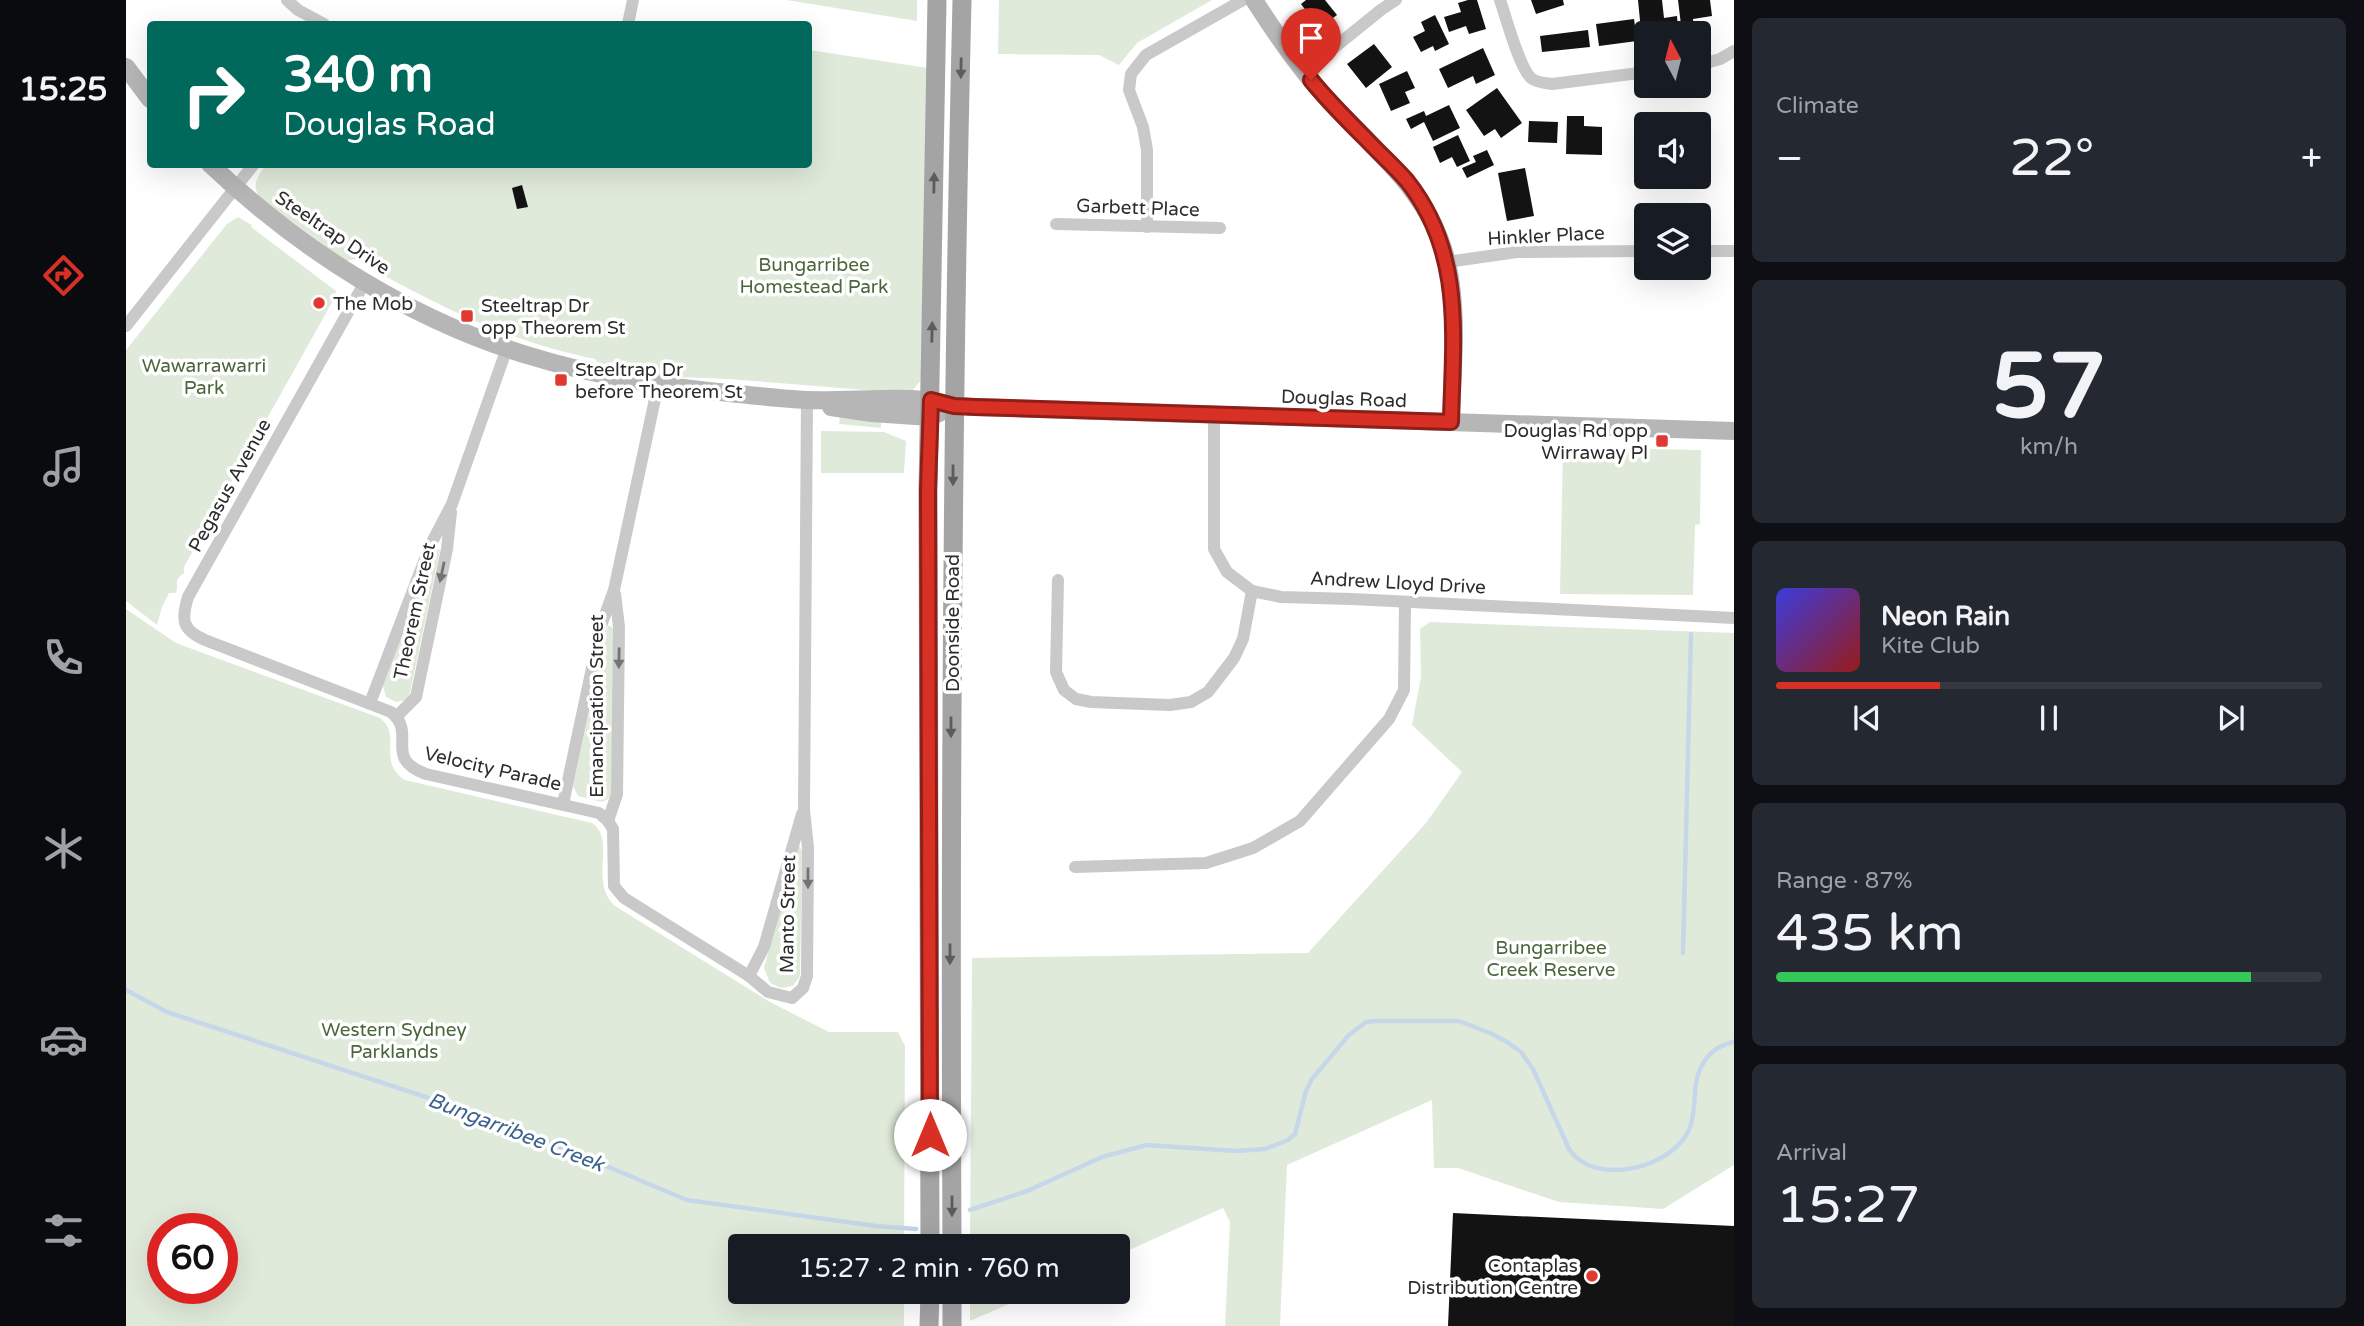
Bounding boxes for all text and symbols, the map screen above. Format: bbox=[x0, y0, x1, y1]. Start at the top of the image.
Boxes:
pin bbox=[1281, 8, 1341, 80]
icon: arrive bbox=[1292, 19, 1330, 57]
north arrow bbox=[1634, 21, 1712, 98]
map controls bbox=[1634, 21, 1711, 280]
text: 340 m bbox=[283, 46, 433, 105]
icon: right bbox=[168, 49, 259, 140]
one-way arrow bbox=[955, 57, 966, 79]
text: 15:25 bbox=[19, 71, 107, 109]
text: Climate bbox=[1776, 92, 1859, 120]
text: Douglas Road bbox=[283, 106, 496, 144]
button: sound bbox=[1634, 112, 1711, 189]
text: 22° bbox=[2009, 127, 2094, 190]
text: − bbox=[1776, 136, 1803, 182]
text: + bbox=[2301, 136, 2322, 182]
one-way arrow bbox=[929, 172, 940, 194]
street label: Steeltrap Drive bbox=[271, 186, 394, 279]
street label: Garbett Place bbox=[1076, 195, 1200, 221]
button: layers bbox=[1634, 203, 1711, 280]
street label: Hinkler Place bbox=[1487, 222, 1605, 250]
icon: directions bbox=[39, 251, 88, 300]
park label: Bungarribee Homestead Park bbox=[740, 254, 888, 298]
place label: The Mob bbox=[333, 293, 413, 315]
marker: The Mob bbox=[311, 295, 327, 311]
place label: Steeltrap Dr opp Theorem St bbox=[481, 295, 625, 339]
marker: Steeltrap Dr opp Theorem St bbox=[459, 308, 475, 324]
one-way arrow bbox=[926, 321, 938, 343]
text: 57 bbox=[1992, 332, 2106, 442]
park label: Wawarrawarri Park bbox=[142, 355, 266, 399]
place label: Steeltrap Dr before Theorem St bbox=[575, 359, 743, 403]
marker: Steeltrap Dr before Theorem St bbox=[553, 372, 569, 388]
street label: Douglas Road bbox=[1280, 386, 1407, 412]
street label: Pegasus Avenue bbox=[184, 415, 276, 556]
place label: Douglas Rd opp Wirraway Pl bbox=[1504, 420, 1648, 464]
marker: Douglas Rd opp Wirraway Pl bbox=[1654, 433, 1670, 449]
text: km/h bbox=[2020, 433, 2078, 461]
icon: music bbox=[39, 442, 88, 491]
one-way arrow bbox=[947, 464, 959, 486]
street label: Theorem Street bbox=[390, 541, 440, 682]
street label: Doonside Road bbox=[942, 554, 964, 692]
one-way arrow bbox=[437, 561, 448, 583]
street label: Andrew Lloyd Drive bbox=[1309, 567, 1486, 599]
text: Neon Rain bbox=[1881, 601, 2010, 632]
street label: Emancipation Street bbox=[586, 614, 608, 798]
text: Kite Club bbox=[1881, 632, 1980, 660]
icon: phone bbox=[39, 633, 88, 682]
one-way arrow bbox=[613, 647, 625, 669]
icon: previous bbox=[1848, 699, 1886, 737]
icon: pause bbox=[2030, 699, 2068, 737]
icon: next bbox=[2212, 699, 2250, 737]
one-way arrow bbox=[946, 716, 957, 738]
street label: Velocity Parade bbox=[422, 743, 563, 795]
icon: climate bbox=[39, 824, 88, 873]
street label: Manto Street bbox=[776, 855, 800, 973]
text: Range · 87% bbox=[1776, 867, 1912, 895]
one-way arrow bbox=[802, 868, 814, 890]
text: 435 km bbox=[1776, 902, 1964, 965]
park label: Bungarribee Creek Reserve bbox=[1487, 937, 1616, 981]
one-way arrow bbox=[944, 943, 956, 965]
icon: car bbox=[39, 1015, 88, 1064]
park label: Western Sydney Parklands bbox=[321, 1019, 467, 1063]
water label: Bungarribee Creek bbox=[424, 1087, 609, 1178]
position arrow bbox=[893, 1098, 967, 1172]
text: Arrival bbox=[1776, 1139, 1847, 1167]
text: 15:27 bbox=[1776, 1174, 1920, 1237]
one-way arrow bbox=[946, 1195, 958, 1217]
icon: filters bbox=[39, 1206, 88, 1255]
speed limit sign: 60 bbox=[147, 1213, 238, 1304]
text: 15:27 · 2 min · 760 m bbox=[798, 1253, 1060, 1284]
place label: Contaplas Distribution Centre bbox=[1407, 1255, 1578, 1299]
marker: Contaplas Distribution Centre bbox=[1584, 1268, 1600, 1284]

